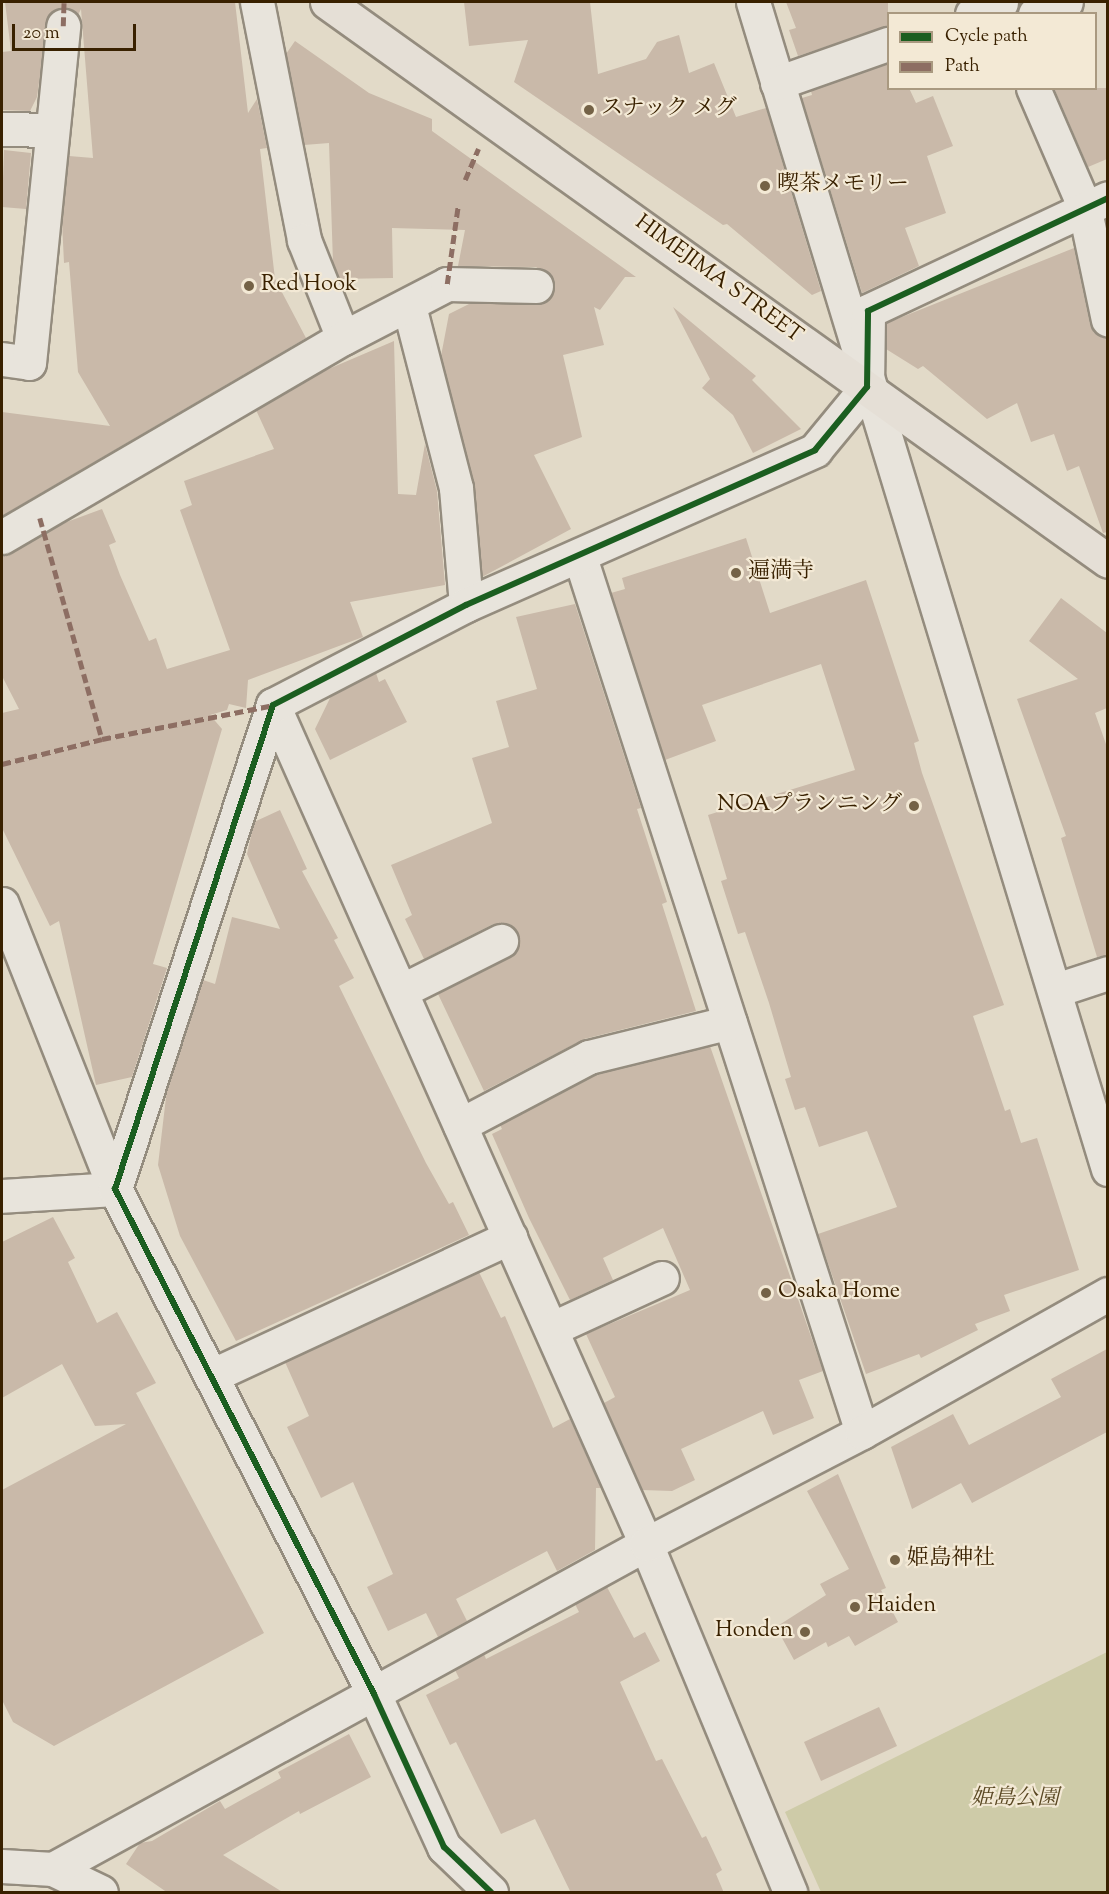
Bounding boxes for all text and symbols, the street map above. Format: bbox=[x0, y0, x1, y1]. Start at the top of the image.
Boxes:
scale bar bbox=[15, 12, 140, 50]
legend bbox=[887, 12, 1097, 90]
text: 20 m bbox=[23, 21, 60, 47]
text: Cycle path bbox=[945, 24, 1028, 50]
text: Path bbox=[945, 54, 980, 80]
place label: スナック メグ bbox=[601, 97, 738, 123]
marker: スナック メグ bbox=[582, 103, 596, 117]
place label: 喫茶メモリー bbox=[777, 173, 909, 199]
marker: 喫茶メモリー bbox=[758, 179, 772, 193]
street label: HIMEJIMA STREET bbox=[629, 210, 807, 350]
place label: Red Hook bbox=[261, 273, 357, 299]
marker: Red Hook bbox=[242, 279, 256, 293]
place label: 遍満寺 bbox=[748, 560, 814, 586]
marker: 遍満寺 bbox=[729, 566, 743, 580]
place label: NOAプランニング bbox=[717, 793, 902, 819]
marker: NOAプランニング bbox=[907, 799, 921, 813]
place label: Osaka Home bbox=[778, 1280, 900, 1306]
marker: Osaka Home bbox=[759, 1286, 773, 1300]
place label: 姫島神社 bbox=[907, 1547, 995, 1573]
marker: 姫島神社 bbox=[888, 1553, 902, 1567]
place label: Haiden bbox=[867, 1594, 936, 1620]
marker: Haiden bbox=[848, 1600, 862, 1614]
place label: Honden bbox=[715, 1619, 793, 1645]
marker: Honden bbox=[798, 1625, 812, 1639]
park label: 姫島公園 bbox=[971, 1787, 1059, 1813]

